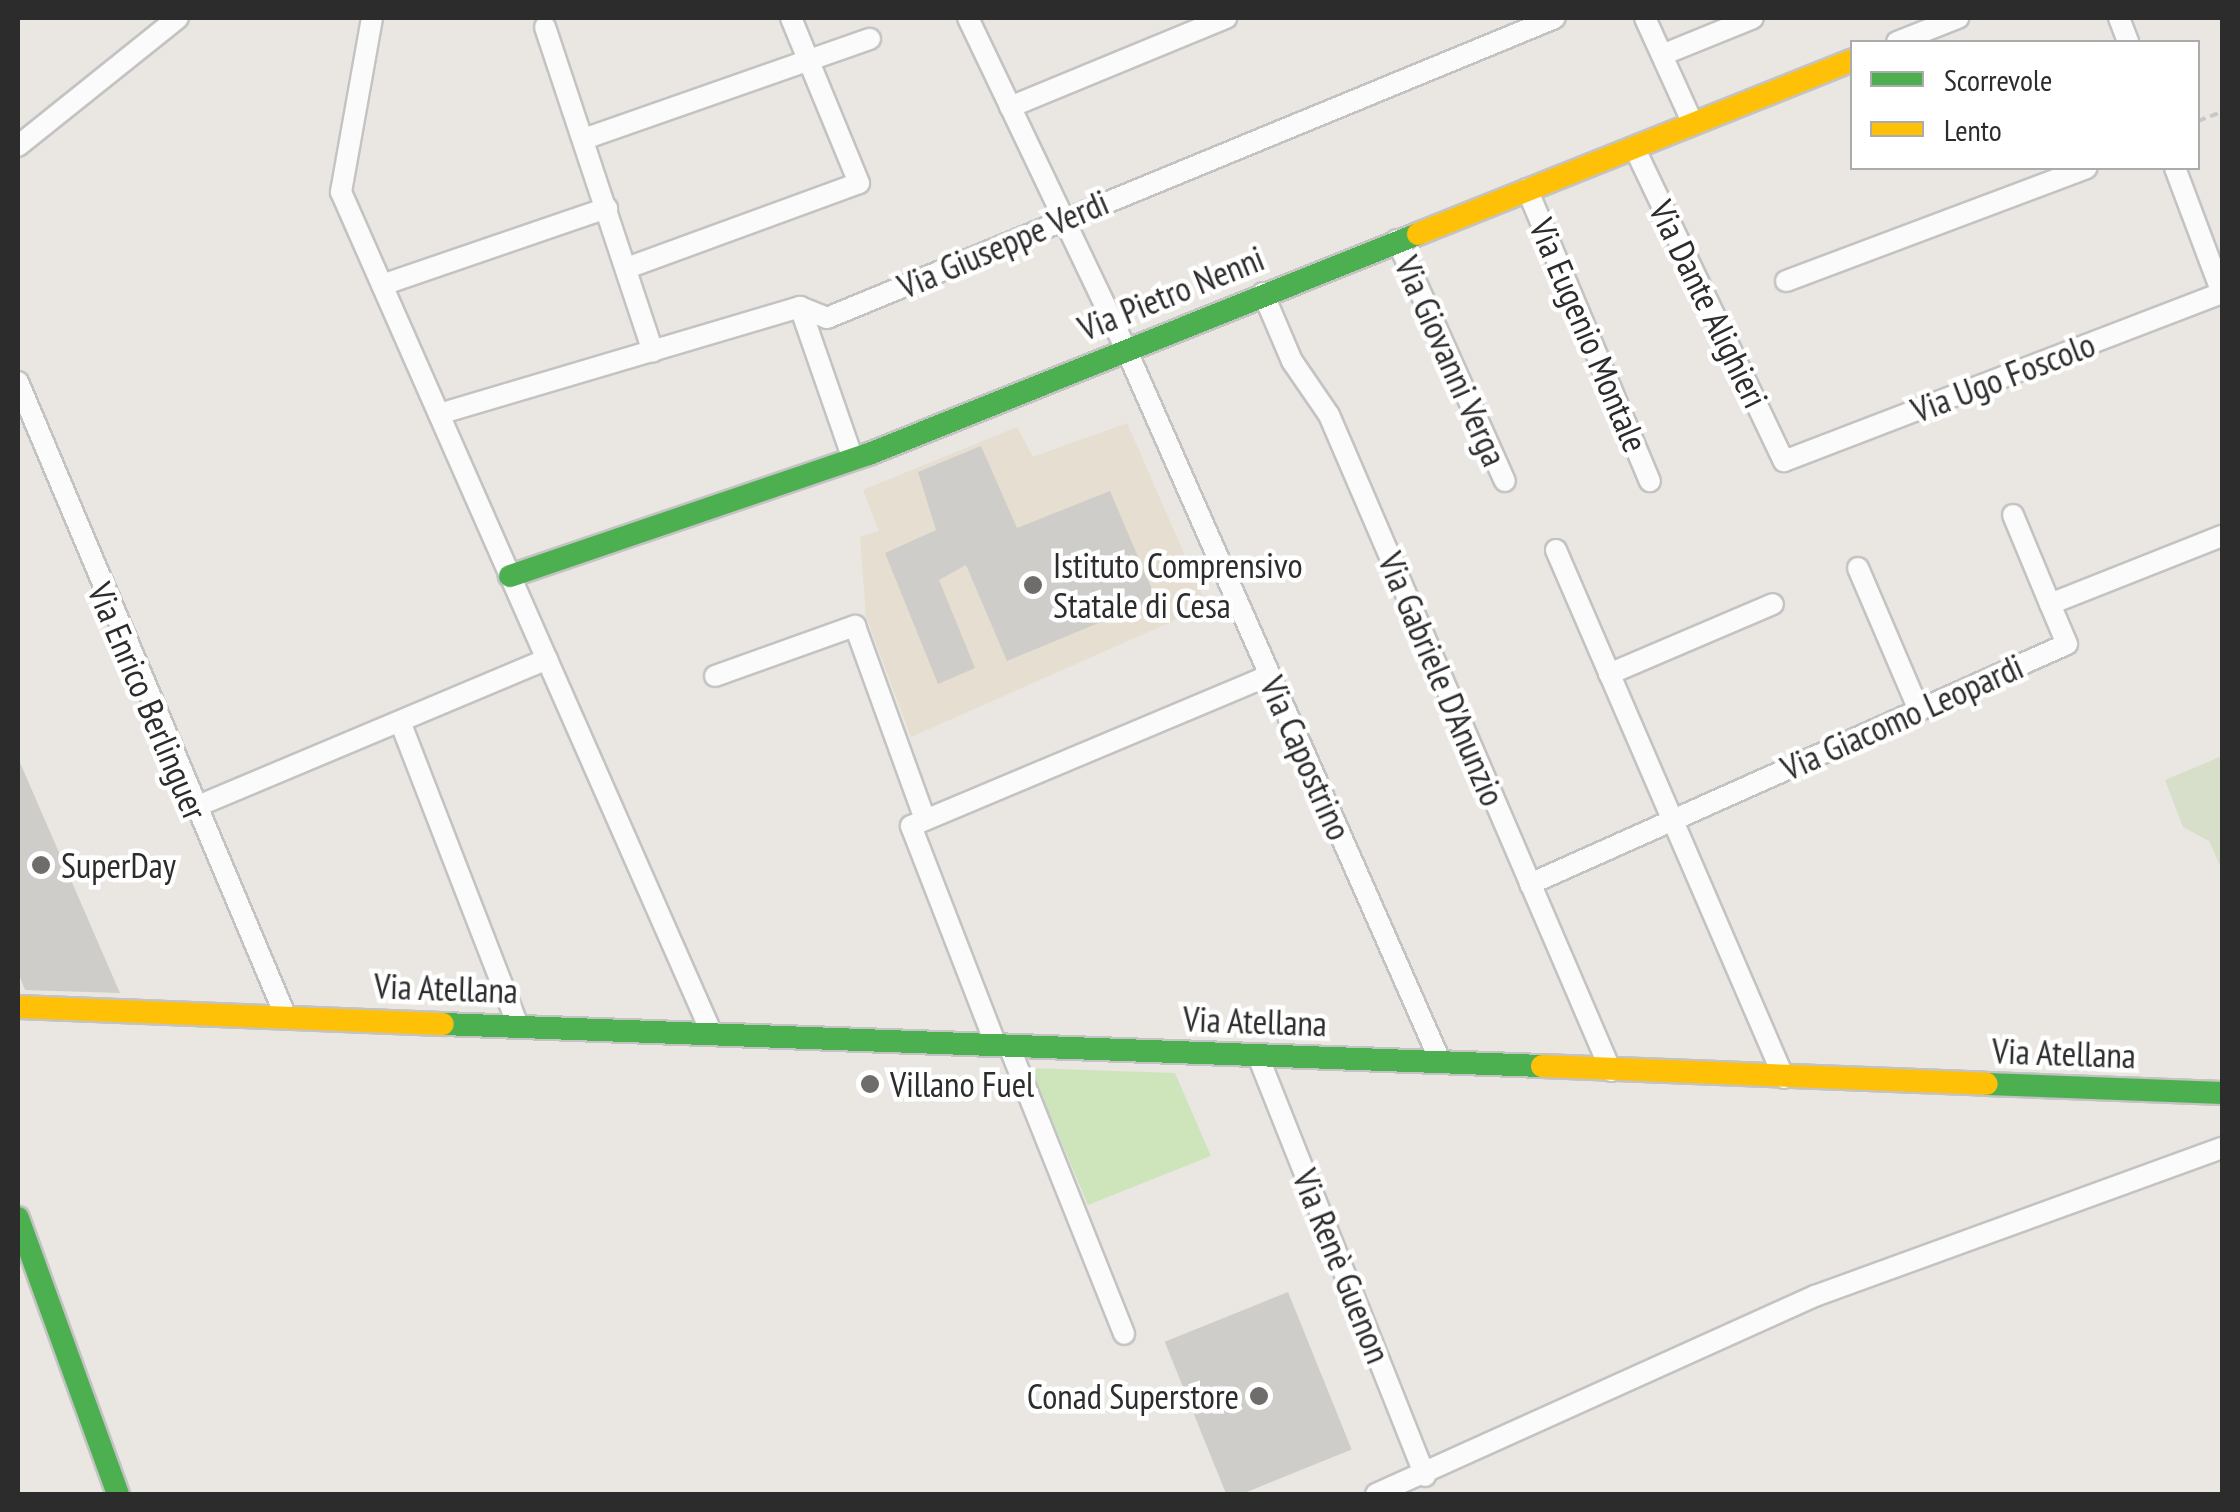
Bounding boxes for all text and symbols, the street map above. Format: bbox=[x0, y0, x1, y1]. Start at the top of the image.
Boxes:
legend bbox=[1850, 40, 2200, 170]
text: Scorrevole bbox=[1944, 60, 2052, 99]
text: Lento bbox=[1944, 110, 2002, 149]
street label: Via Giuseppe Verdi bbox=[891, 181, 1115, 307]
street label: Via Dante Alighieri bbox=[1641, 193, 1777, 415]
street label: Via Eugenio Montale bbox=[1521, 212, 1657, 458]
street label: Via Pietro Nenni bbox=[1072, 237, 1270, 349]
street label: Via Giovanni Verga bbox=[1386, 249, 1516, 473]
street label: Via Ugo Foscolo bbox=[1905, 323, 2101, 431]
place label: Istituto Comprensivo Statale di Cesa bbox=[1053, 544, 1303, 626]
street label: Via Gabriele D'Anunzio bbox=[1370, 546, 1514, 812]
marker: Istituto Comprensivo Statale di Cesa bbox=[1022, 574, 1044, 596]
street label: Via Enrico Berlinguer bbox=[79, 576, 217, 826]
street label: Via Giacomo Leopardi bbox=[1775, 645, 2029, 789]
street label: Via Capostrino bbox=[1251, 670, 1361, 846]
place label: SuperDay bbox=[61, 844, 176, 886]
marker: SuperDay bbox=[30, 854, 52, 876]
street label: Via Atellana bbox=[373, 964, 519, 1012]
street label: Via Atellana bbox=[1182, 997, 1328, 1045]
street label: Via Atellana bbox=[1991, 1029, 2137, 1077]
place label: Villano Fuel bbox=[890, 1063, 1034, 1105]
marker: Villano Fuel bbox=[859, 1073, 881, 1095]
street label: Via Renè Guenon bbox=[1284, 1163, 1400, 1369]
place label: Conad Superstore bbox=[1027, 1375, 1239, 1417]
marker: Conad Superstore bbox=[1248, 1385, 1270, 1407]

